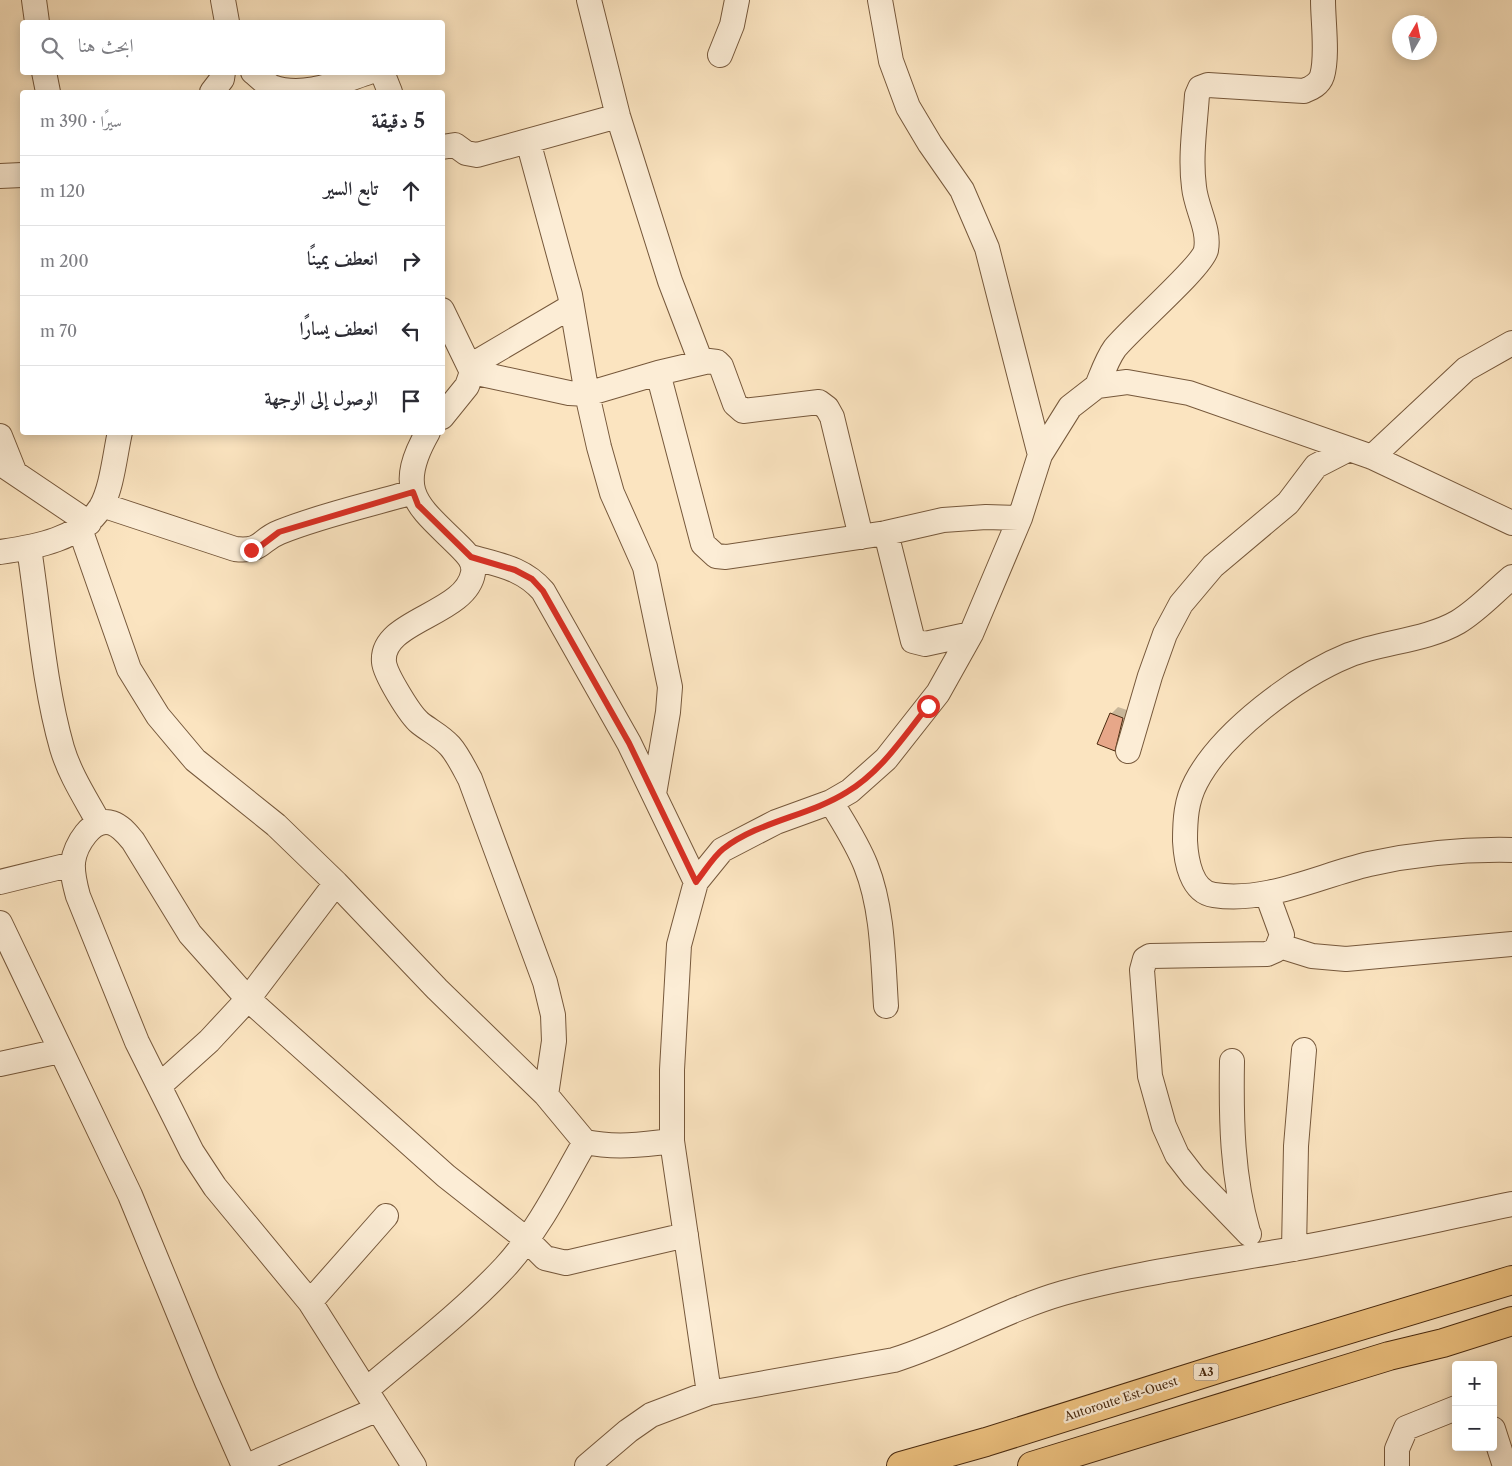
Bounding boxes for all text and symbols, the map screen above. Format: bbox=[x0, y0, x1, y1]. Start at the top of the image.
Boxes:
north arrow bbox=[1392, 15, 1437, 60]
search box bbox=[20, 20, 445, 75]
icon: search bbox=[38, 34, 66, 62]
text: ابحث هنا bbox=[78, 34, 134, 57]
text: 5 دقيقة bbox=[371, 108, 425, 133]
text: سيرًا · 390 m bbox=[40, 111, 122, 131]
text: تابع السير bbox=[324, 177, 378, 200]
icon: ahead bbox=[397, 177, 425, 205]
text: 120 m bbox=[40, 181, 85, 201]
text: انعطف يمينًا bbox=[307, 247, 378, 270]
icon: right bbox=[397, 247, 425, 275]
text: 200 m bbox=[40, 251, 89, 271]
text: انعطف يسارًا bbox=[299, 317, 378, 340]
icon: left bbox=[397, 317, 425, 345]
text: 70 m bbox=[40, 321, 77, 341]
text: الوصول إلى الوجهة bbox=[264, 387, 378, 410]
icon: arrive bbox=[397, 387, 425, 415]
route end bbox=[240, 539, 263, 562]
route start bbox=[917, 695, 940, 718]
map controls bbox=[1452, 1361, 1497, 1451]
button: + bbox=[1452, 1361, 1497, 1406]
road number: A3 bbox=[1194, 1364, 1218, 1380]
street label: Autoroute Est-Ouest bbox=[1061, 1373, 1180, 1424]
button: − bbox=[1452, 1406, 1497, 1451]

